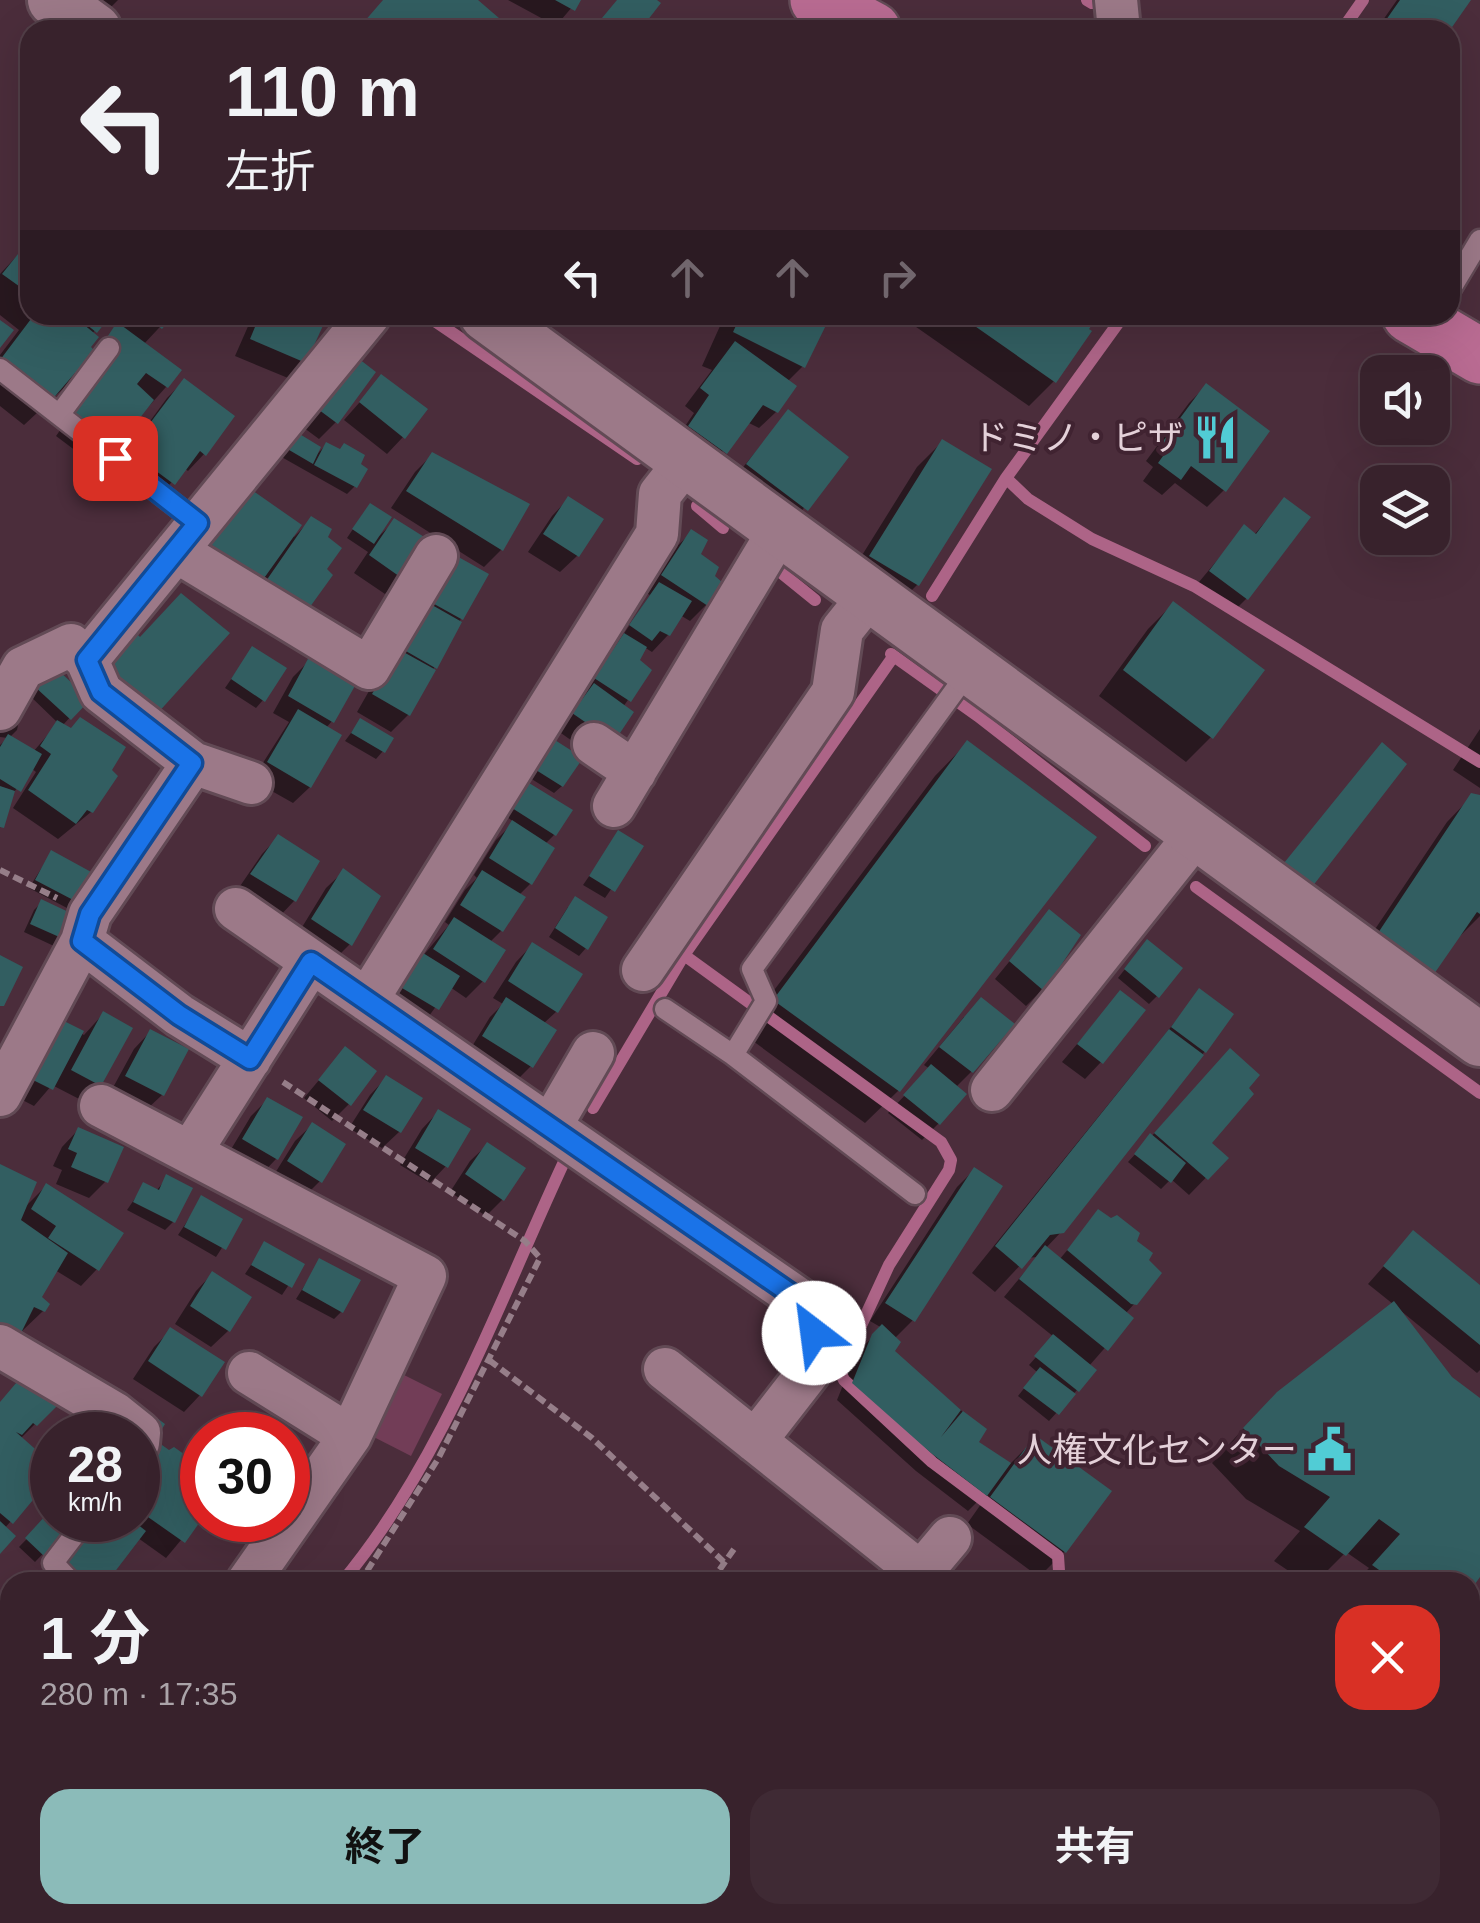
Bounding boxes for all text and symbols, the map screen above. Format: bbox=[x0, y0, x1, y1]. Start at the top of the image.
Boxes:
text: 110 m bbox=[225, 53, 420, 131]
icon: left bbox=[60, 60, 190, 190]
text: 左折 bbox=[225, 146, 315, 197]
icon: left bbox=[555, 250, 610, 305]
icon: ahead bbox=[660, 250, 715, 305]
icon: ahead bbox=[765, 250, 820, 305]
icon: right bbox=[870, 250, 925, 305]
map controls bbox=[1360, 355, 1450, 555]
button: sound bbox=[1360, 355, 1450, 445]
restaurant icon: ドミノ・ピザ bbox=[1192, 413, 1240, 461]
pin bbox=[73, 416, 158, 501]
place label: ドミノ・ピザ bbox=[973, 418, 1183, 457]
icon: arrive bbox=[88, 431, 143, 486]
button: layers bbox=[1360, 465, 1450, 555]
position arrow bbox=[762, 1281, 866, 1385]
speed limit sign: 30 bbox=[180, 1412, 310, 1542]
public building icon: 人権文化センター bbox=[1306, 1425, 1354, 1473]
place label: 人権文化センター bbox=[1017, 1430, 1297, 1469]
text: 28 bbox=[67, 1437, 123, 1493]
text: km/h bbox=[68, 1488, 122, 1516]
text: 1 分 bbox=[40, 1605, 150, 1672]
button: close bbox=[1335, 1605, 1440, 1710]
text: 280 m · 17:35 bbox=[40, 1676, 237, 1712]
button: 終了 bbox=[40, 1789, 730, 1904]
button: 共有 bbox=[750, 1789, 1440, 1904]

